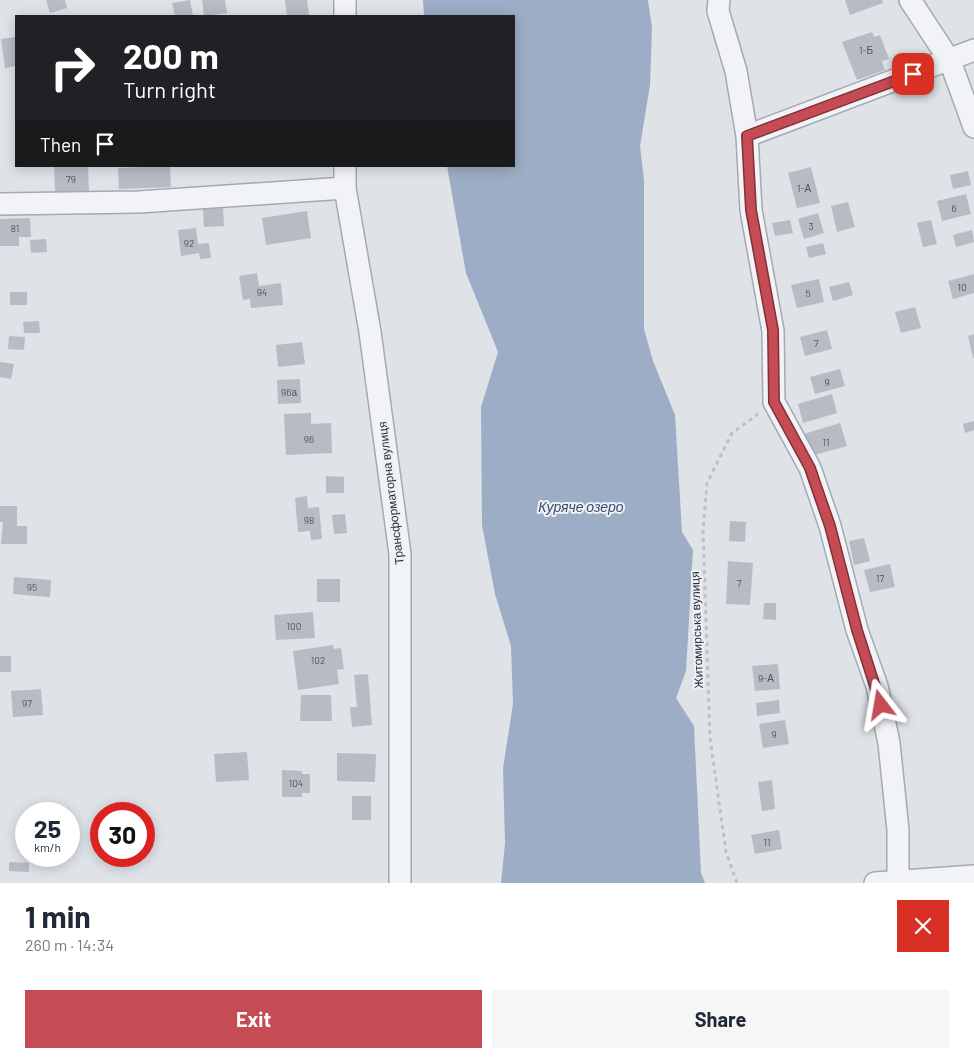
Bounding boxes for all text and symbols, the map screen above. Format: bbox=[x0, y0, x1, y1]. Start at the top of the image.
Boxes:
text: 200 m bbox=[123, 34, 219, 76]
icon: right bbox=[40, 35, 105, 100]
house number: 1-Б bbox=[859, 44, 873, 56]
pin bbox=[892, 53, 934, 95]
icon: arrive bbox=[899, 60, 927, 88]
text: Turn right bbox=[123, 76, 216, 102]
icon: arrive bbox=[91, 130, 119, 158]
text: Then bbox=[40, 133, 81, 156]
house number: 79 bbox=[66, 173, 76, 185]
house number: 1-А bbox=[797, 182, 811, 194]
house number: 6 bbox=[951, 202, 957, 214]
house number: 3 bbox=[808, 220, 814, 232]
house number: 81 bbox=[11, 222, 19, 234]
house number: 92 bbox=[184, 237, 194, 249]
house number: 10 bbox=[957, 281, 967, 293]
house number: 94 bbox=[257, 286, 267, 298]
house number: 5 bbox=[805, 287, 811, 299]
house number: 7 bbox=[814, 337, 819, 349]
house number: 9 bbox=[824, 376, 830, 388]
house number: 96а bbox=[281, 386, 297, 398]
street label: Трансформаторна вулиця bbox=[374, 421, 407, 565]
house number: 96 bbox=[304, 433, 314, 445]
house number: 11 bbox=[822, 436, 830, 448]
water label: Куряче озеро bbox=[538, 498, 624, 515]
house number: 98 bbox=[304, 514, 314, 526]
street label: Житомирська вулиця bbox=[687, 571, 706, 689]
house number: 17 bbox=[876, 572, 884, 584]
house number: 7 bbox=[737, 577, 742, 589]
house number: 95 bbox=[27, 581, 37, 593]
house number: 100 bbox=[287, 620, 301, 632]
house number: 102 bbox=[311, 654, 325, 666]
house number: 9-А bbox=[758, 672, 774, 684]
position arrow bbox=[854, 678, 906, 730]
house number: 97 bbox=[22, 697, 32, 709]
house number: 9 bbox=[771, 728, 777, 740]
house number: 104 bbox=[289, 777, 303, 789]
speed limit sign: 30 bbox=[90, 802, 155, 867]
text: 25 bbox=[34, 813, 61, 843]
house number: 11 bbox=[763, 836, 771, 848]
text: km/h bbox=[34, 840, 61, 854]
text: 1 min bbox=[25, 898, 91, 934]
button: close bbox=[897, 900, 949, 952]
text: 260 m · 14:34 bbox=[25, 935, 114, 954]
button: Exit bbox=[25, 990, 482, 1048]
button: Share bbox=[492, 990, 949, 1048]

